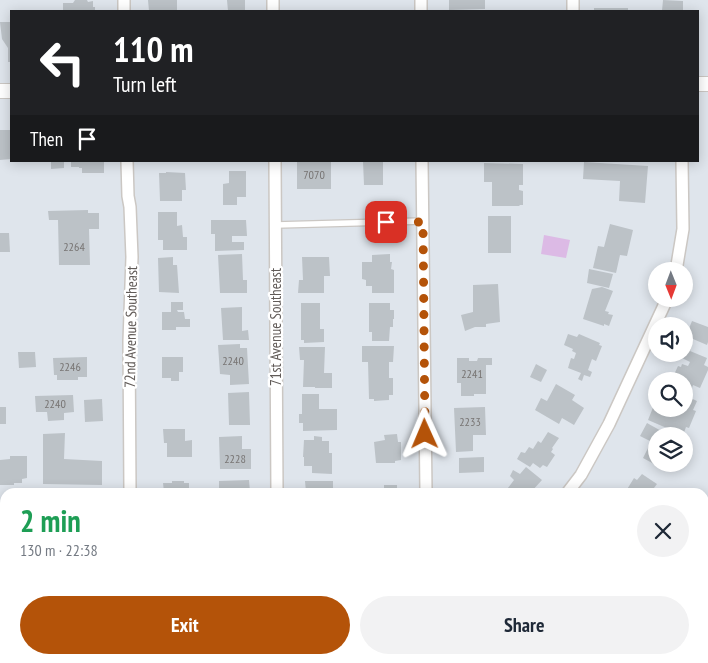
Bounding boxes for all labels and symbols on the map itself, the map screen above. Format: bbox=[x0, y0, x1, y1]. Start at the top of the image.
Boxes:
house number: 7070 bbox=[303, 167, 325, 182]
pin bbox=[365, 201, 407, 243]
house number: 2264 bbox=[63, 239, 85, 254]
north arrow bbox=[648, 262, 692, 308]
street label: 72nd Avenue Southeast bbox=[120, 266, 141, 388]
street label: 71st Avenue Southeast bbox=[266, 268, 285, 386]
house number: 2240 bbox=[222, 353, 244, 368]
house number: 2246 bbox=[59, 359, 81, 374]
house number: 2241 bbox=[461, 366, 483, 381]
house number: 2240 bbox=[44, 396, 66, 411]
position arrow bbox=[398, 407, 450, 459]
house number: 2233 bbox=[459, 414, 481, 429]
house number: 2228 bbox=[224, 451, 246, 466]

